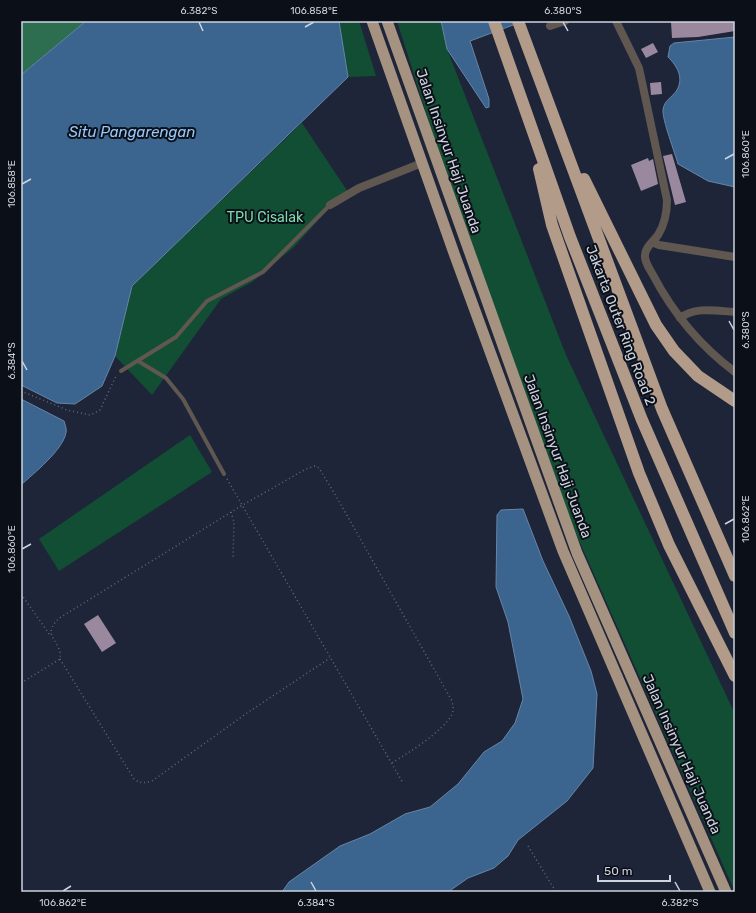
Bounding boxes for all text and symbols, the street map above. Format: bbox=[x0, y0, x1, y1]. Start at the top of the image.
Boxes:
text: 6.382°S bbox=[181, 5, 217, 17]
text: 106.858°E bbox=[290, 5, 338, 17]
text: 6.380°S bbox=[544, 5, 582, 17]
street label: Jalan Insinyur Haji Juanda bbox=[412, 67, 485, 236]
water label: Situ Pangarengan bbox=[69, 123, 195, 141]
text: 106.860°E bbox=[740, 130, 752, 178]
text: 106.858°E bbox=[6, 160, 18, 208]
park label: TPU Cisalak bbox=[227, 209, 304, 226]
street label: Jakarta Outer Ring Road 2 bbox=[582, 242, 659, 408]
text: 6.380°S bbox=[740, 311, 752, 349]
text: 6.384°S bbox=[6, 342, 18, 380]
street label: Jalan Insinyur Haji Juanda bbox=[520, 372, 595, 540]
text: 106.862°E bbox=[740, 495, 752, 543]
text: 106.860°E bbox=[6, 525, 18, 573]
street label: Jalan Insinyur Haji Juanda bbox=[639, 672, 724, 837]
scale bar bbox=[598, 857, 670, 883]
text: 50 m bbox=[604, 864, 632, 878]
text: 106.862°E bbox=[39, 897, 87, 909]
text: 6.384°S bbox=[297, 897, 335, 909]
text: 6.382°S bbox=[662, 897, 698, 909]

